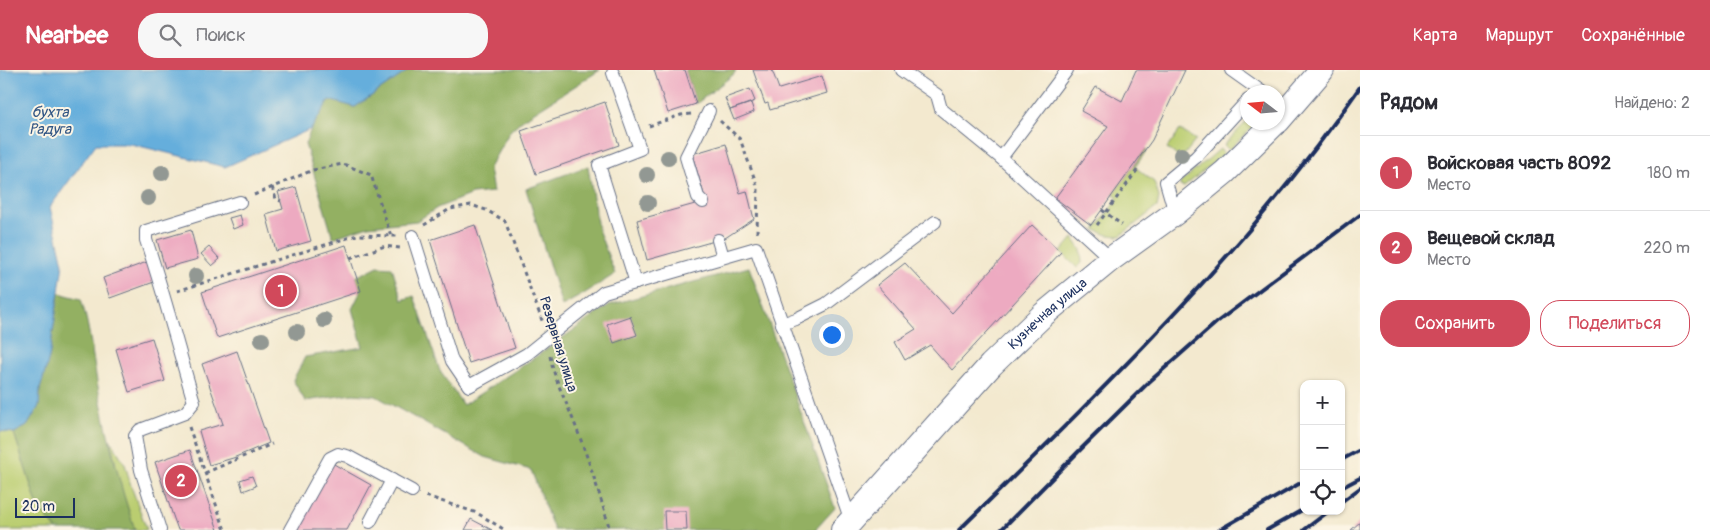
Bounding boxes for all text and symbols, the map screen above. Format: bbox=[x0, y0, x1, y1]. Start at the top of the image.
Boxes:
search box bbox=[138, 13, 488, 58]
text: Nearbee bbox=[25, 21, 108, 50]
icon: search bbox=[156, 21, 184, 49]
text: Поиск bbox=[196, 23, 246, 47]
text: Карта bbox=[1413, 24, 1457, 47]
text: Маршрут bbox=[1485, 24, 1553, 47]
text: Сохранённые bbox=[1581, 24, 1685, 47]
north arrow bbox=[1240, 85, 1285, 130]
text: Рядом bbox=[1380, 89, 1438, 116]
text: Найдено: 2 bbox=[1614, 93, 1690, 113]
water label: бухта Радуга bbox=[29, 103, 72, 139]
text: Войсковая часть 8092 bbox=[1427, 151, 1611, 175]
text: 1 bbox=[1393, 163, 1399, 183]
text: 180 m bbox=[1647, 163, 1690, 183]
text: Место bbox=[1427, 175, 1471, 195]
text: Вещевой склад bbox=[1427, 226, 1554, 250]
text: 2 bbox=[1392, 238, 1400, 258]
text: 220 m bbox=[1644, 238, 1690, 258]
text: Место bbox=[1427, 250, 1471, 270]
pin: 1 bbox=[265, 272, 297, 310]
street label: Кузнечная улица bbox=[1005, 274, 1090, 353]
street label: Резервная улица bbox=[536, 294, 581, 394]
button: Сохранить bbox=[1380, 300, 1530, 347]
button: Поделиться bbox=[1540, 300, 1690, 347]
your location bbox=[819, 322, 845, 348]
map controls bbox=[1300, 380, 1345, 515]
button: + bbox=[1300, 380, 1345, 425]
button: − bbox=[1300, 425, 1345, 470]
pin: 2 bbox=[165, 462, 197, 500]
button: locate bbox=[1300, 470, 1345, 515]
scale bar bbox=[15, 495, 75, 518]
text: 20 m bbox=[22, 498, 55, 515]

